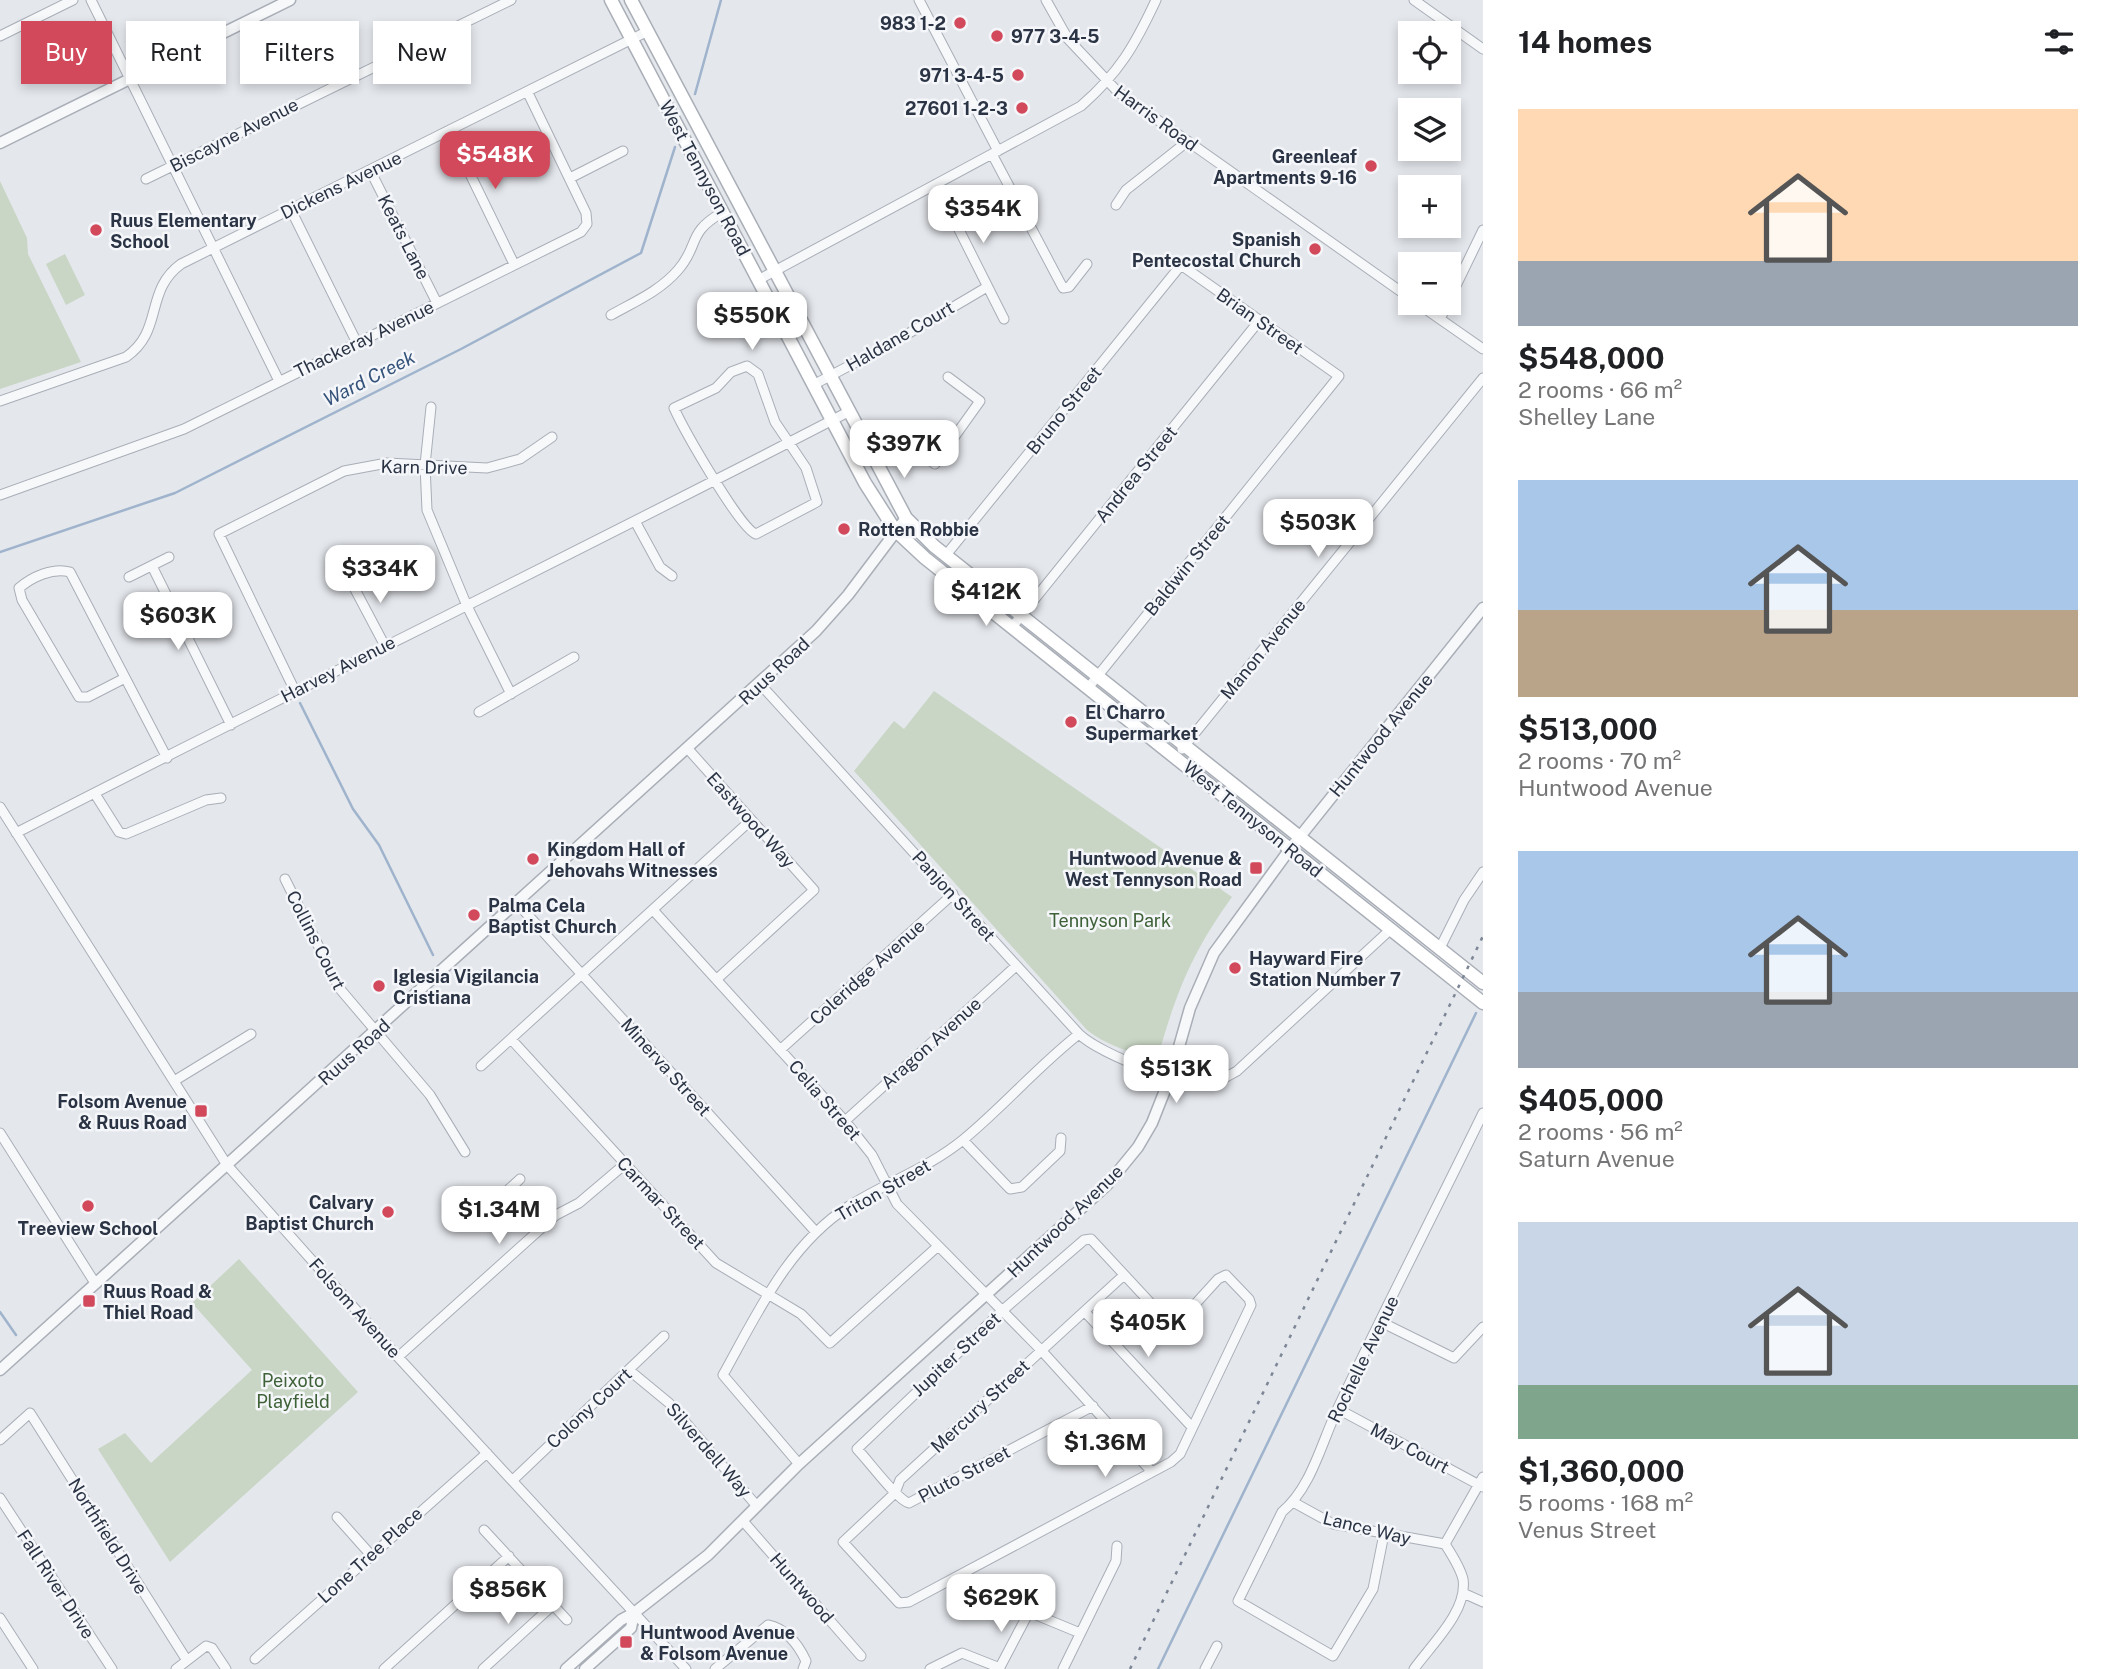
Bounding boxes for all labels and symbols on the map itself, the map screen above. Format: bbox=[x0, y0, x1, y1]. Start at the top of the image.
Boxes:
place label: 983 1-2 bbox=[880, 13, 946, 34]
marker: 983 1-2 bbox=[952, 15, 968, 31]
place label: 977 3-4-5 bbox=[1011, 26, 1099, 47]
marker: 977 3-4-5 bbox=[989, 28, 1005, 44]
place label: 971 3-4-5 bbox=[919, 65, 1004, 86]
marker: 971 3-4-5 bbox=[1010, 67, 1026, 83]
street label: Harris Road bbox=[1110, 81, 1202, 155]
street label: Biscayne Avenue bbox=[166, 94, 302, 176]
street label: West Tennyson Road bbox=[655, 97, 755, 259]
place label: 27601 1-2-3 bbox=[905, 98, 1008, 119]
marker: 27601 1-2-3 bbox=[1014, 100, 1030, 116]
pin: $548K bbox=[446, 132, 544, 191]
place label: Greenleaf Apartments 9-16 bbox=[1213, 146, 1357, 188]
street label: Dickens Avenue bbox=[277, 147, 405, 223]
marker: Greenleaf Apartments 9-16 bbox=[1363, 158, 1379, 174]
pin: $354K bbox=[934, 186, 1032, 245]
street label: Keats Lane bbox=[374, 191, 434, 283]
place label: Ruus Elementary School bbox=[110, 210, 257, 252]
marker: Ruus Elementary School bbox=[88, 222, 104, 238]
place label: Spanish Pentecostal Church bbox=[1132, 229, 1301, 271]
marker: Spanish Pentecostal Church bbox=[1307, 241, 1323, 257]
street label: Brian Street bbox=[1213, 283, 1307, 359]
pin: $550K bbox=[703, 292, 801, 352]
street label: Thackeray Avenue bbox=[291, 296, 437, 382]
street label: Haldane Court bbox=[842, 297, 958, 375]
water label: Ward Creek bbox=[320, 345, 419, 410]
street label: Bruno Street bbox=[1022, 362, 1106, 458]
pin: $397K bbox=[855, 420, 953, 480]
street label: Andrea Street bbox=[1091, 422, 1181, 526]
street label: Karn Drive bbox=[380, 456, 468, 478]
pin: $503K bbox=[1269, 500, 1367, 559]
street label: Baldwin Street bbox=[1140, 510, 1234, 620]
place label: Rotten Robbie bbox=[858, 519, 979, 540]
marker: Rotten Robbie bbox=[836, 521, 852, 537]
pin: $334K bbox=[331, 546, 429, 605]
pin: $412K bbox=[937, 568, 1035, 628]
pin: $603K bbox=[129, 592, 227, 652]
street label: Manon Avenue bbox=[1216, 595, 1310, 703]
street label: Harvey Avenue bbox=[277, 631, 399, 707]
street label: Ruus Road bbox=[734, 633, 814, 709]
street label: Huntwood Avenue bbox=[1325, 669, 1437, 801]
place label: El Charro Supermarket bbox=[1085, 702, 1198, 744]
marker: El Charro Supermarket bbox=[1063, 714, 1079, 730]
street label: West Tennyson Road bbox=[1179, 756, 1327, 882]
street label: Eastwood Way bbox=[703, 768, 800, 872]
place label: Kingdom Hall of Jehovahs Witnesses bbox=[547, 839, 718, 881]
street label: Panjon Street bbox=[908, 847, 1000, 945]
place label: Huntwood Avenue & West Tennyson Road bbox=[1065, 848, 1242, 890]
marker: Kingdom Hall of Jehovahs Witnesses bbox=[525, 851, 541, 867]
marker: Huntwood Avenue & West Tennyson Road bbox=[1248, 860, 1264, 876]
street label: Collins Court bbox=[282, 887, 350, 993]
place label: Palma Cela Baptist Church bbox=[488, 895, 617, 937]
marker: Palma Cela Baptist Church bbox=[466, 907, 482, 923]
park label: Tennyson Park bbox=[1049, 910, 1171, 931]
street label: Coleridge Avenue bbox=[805, 915, 929, 1029]
place label: Hayward Fire Station Number 7 bbox=[1249, 948, 1401, 990]
marker: Hayward Fire Station Number 7 bbox=[1227, 960, 1243, 976]
place label: Iglesia Vigilancia Cristiana bbox=[393, 966, 539, 1008]
marker: Iglesia Vigilancia Cristiana bbox=[371, 978, 387, 994]
street label: Aragon Avenue bbox=[877, 993, 985, 1093]
street label: Ruus Road bbox=[314, 1014, 394, 1090]
street label: Minerva Street bbox=[617, 1014, 715, 1120]
pin: $513K bbox=[1127, 1046, 1225, 1105]
street label: Celia Street bbox=[785, 1056, 865, 1144]
place label: Folsom Avenue & Ruus Road bbox=[57, 1091, 187, 1133]
marker: Folsom Avenue & Ruus Road bbox=[193, 1103, 209, 1119]
street label: Carmar Street bbox=[613, 1152, 709, 1254]
street label: Triton Street bbox=[832, 1154, 934, 1226]
street label: Huntwood Avenue bbox=[1003, 1160, 1127, 1282]
pin: $1.34M bbox=[442, 1186, 556, 1246]
place label: Calvary Baptist Church bbox=[245, 1192, 374, 1234]
marker: Treeview School bbox=[80, 1198, 96, 1214]
marker: Calvary Baptist Church bbox=[380, 1204, 396, 1220]
place label: Treeview School bbox=[18, 1218, 158, 1239]
street label: Folsom Avenue bbox=[305, 1254, 405, 1362]
place label: Ruus Road & Thiel Road bbox=[103, 1281, 212, 1323]
street label: Rochelle Avenue bbox=[1323, 1292, 1403, 1426]
marker: Ruus Road & Thiel Road bbox=[81, 1293, 97, 1309]
pin: $405K bbox=[1099, 1300, 1197, 1359]
street label: Jupiter Street bbox=[907, 1308, 1005, 1400]
street label: Mercury Street bbox=[926, 1355, 1034, 1457]
street label: Colony Court bbox=[542, 1363, 636, 1453]
park label: Peixoto Playfield bbox=[256, 1370, 330, 1412]
street label: Silverdell Way bbox=[662, 1398, 756, 1502]
street label: May Court bbox=[1367, 1418, 1453, 1478]
pin: $1.36M bbox=[1048, 1420, 1162, 1479]
street label: Pluto Street bbox=[915, 1441, 1013, 1507]
street label: Northfield Drive bbox=[64, 1474, 152, 1598]
street label: Lone Tree Place bbox=[313, 1503, 427, 1607]
street label: Lance Way bbox=[1321, 1507, 1413, 1549]
street label: Fall River Drive bbox=[13, 1526, 99, 1642]
street label: Huntwood bbox=[766, 1549, 838, 1627]
pin: $856K bbox=[459, 1566, 557, 1626]
pin: $629K bbox=[952, 1574, 1050, 1634]
place label: Huntwood Avenue & Folsom Avenue bbox=[640, 1622, 795, 1664]
marker: Huntwood Avenue & Folsom Avenue bbox=[618, 1634, 634, 1650]

